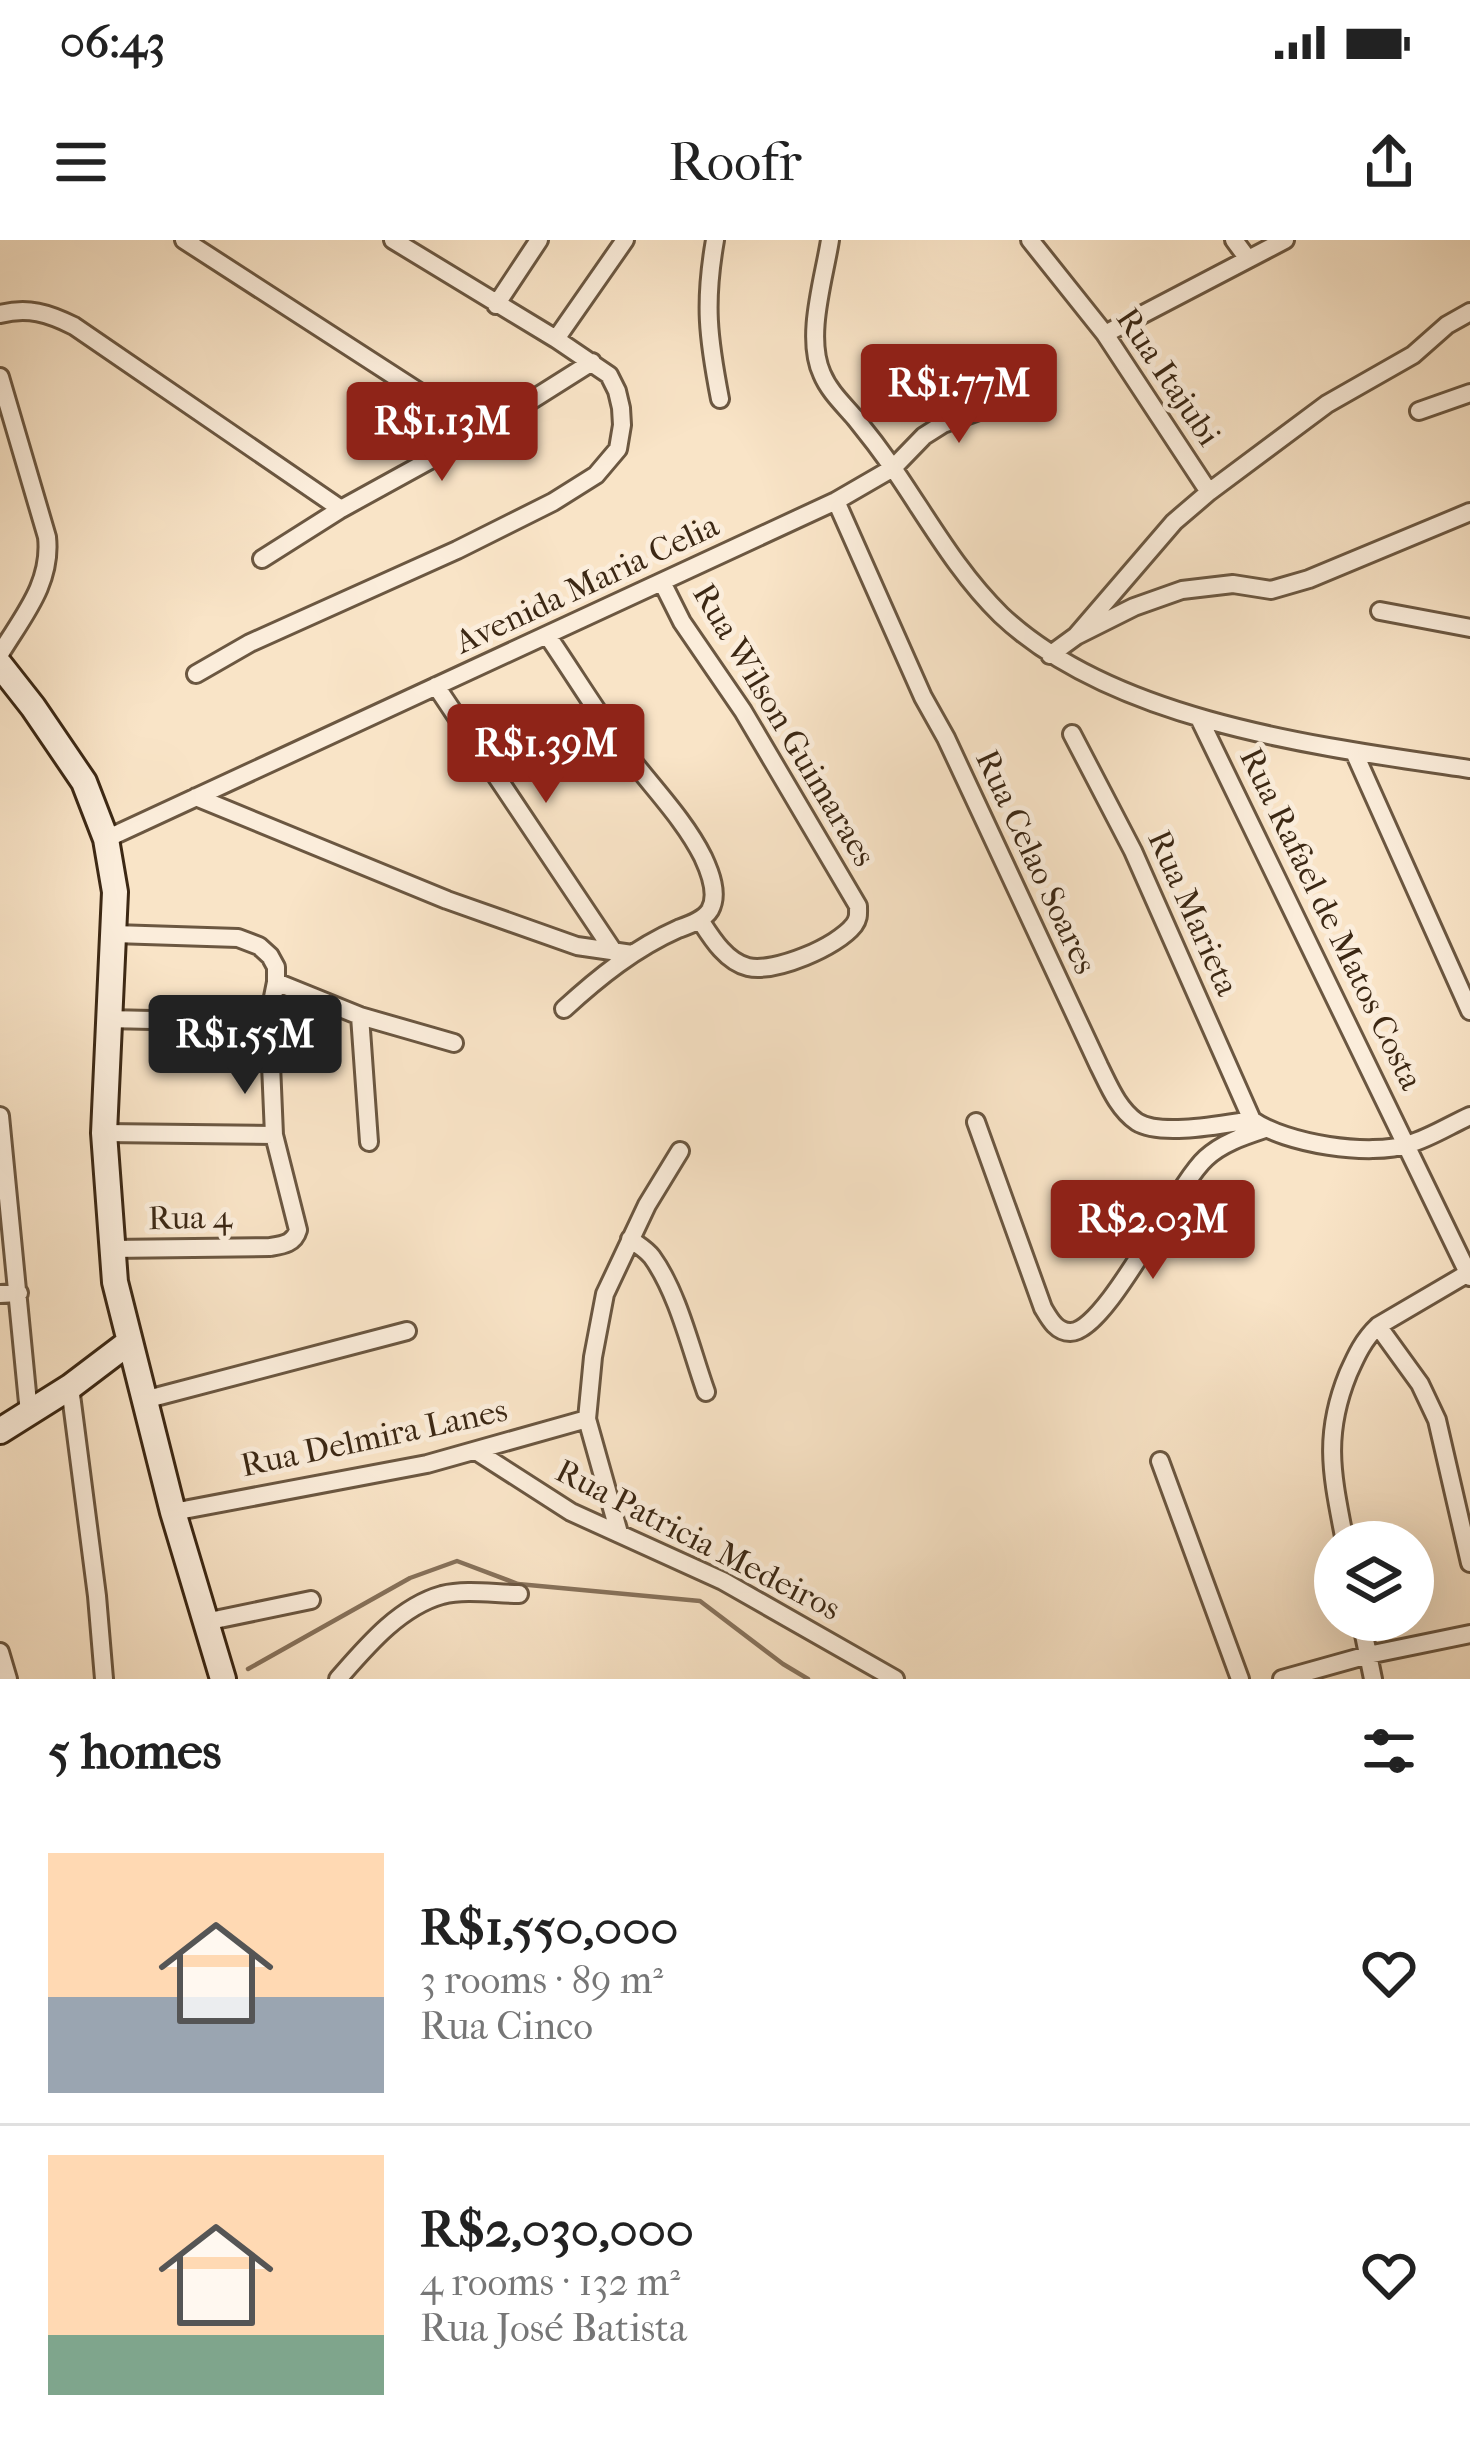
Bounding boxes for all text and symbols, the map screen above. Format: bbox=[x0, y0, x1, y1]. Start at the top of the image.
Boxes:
text: 06:43 bbox=[60, 16, 165, 69]
icon: menu bbox=[48, 129, 114, 195]
icon: share bbox=[1356, 129, 1422, 195]
text: Roofr bbox=[668, 131, 802, 194]
street label: Rua Itajubi bbox=[1108, 301, 1228, 453]
pin: R$1.77M bbox=[848, 344, 1070, 446]
text: R$1.77M bbox=[888, 360, 1030, 406]
pin: R$1.13M bbox=[331, 382, 553, 484]
text: R$1.13M bbox=[374, 398, 510, 444]
street label: Avenida Maria Celia bbox=[447, 506, 725, 663]
street label: Rua Wilson Guimaraes bbox=[684, 577, 884, 873]
pin: R$1.39M bbox=[435, 704, 657, 806]
text: R$1.39M bbox=[474, 720, 618, 766]
street label: Rua Rafael de Matos Costa bbox=[1231, 742, 1431, 1097]
street label: Rua Celao Soares bbox=[967, 744, 1105, 980]
street label: Rua Marieta bbox=[1139, 824, 1247, 1002]
pin: R$1.55M bbox=[134, 995, 356, 1097]
text: R$1.55M bbox=[176, 1011, 314, 1057]
pin: R$2.03M bbox=[1042, 1180, 1264, 1282]
text: R$2.03M bbox=[1078, 1196, 1228, 1242]
street label: Rua 4 bbox=[148, 1198, 234, 1238]
street label: Rua Delmira Lanes bbox=[237, 1391, 511, 1485]
street label: Rua Patricia Medeiros bbox=[549, 1451, 847, 1629]
map controls bbox=[1314, 1521, 1434, 1641]
button: layers bbox=[1314, 1521, 1434, 1641]
icon: filters bbox=[1356, 1718, 1422, 1784]
text: 5 homes bbox=[48, 1721, 221, 1781]
text: R$1,550,000 bbox=[420, 1897, 678, 1957]
icon: home bbox=[144, 1901, 288, 2045]
icon: heart bbox=[1356, 1940, 1422, 2006]
text: 3 rooms · 89 m² bbox=[420, 1957, 663, 2003]
text: Rua Cinco bbox=[420, 2003, 593, 2049]
text: R$2,030,000 bbox=[420, 2199, 694, 2259]
icon: home bbox=[144, 2203, 288, 2347]
icon: heart bbox=[1356, 2242, 1422, 2308]
text: 4 rooms · 132 m² bbox=[420, 2259, 680, 2305]
text: Rua José Batista bbox=[420, 2305, 687, 2351]

